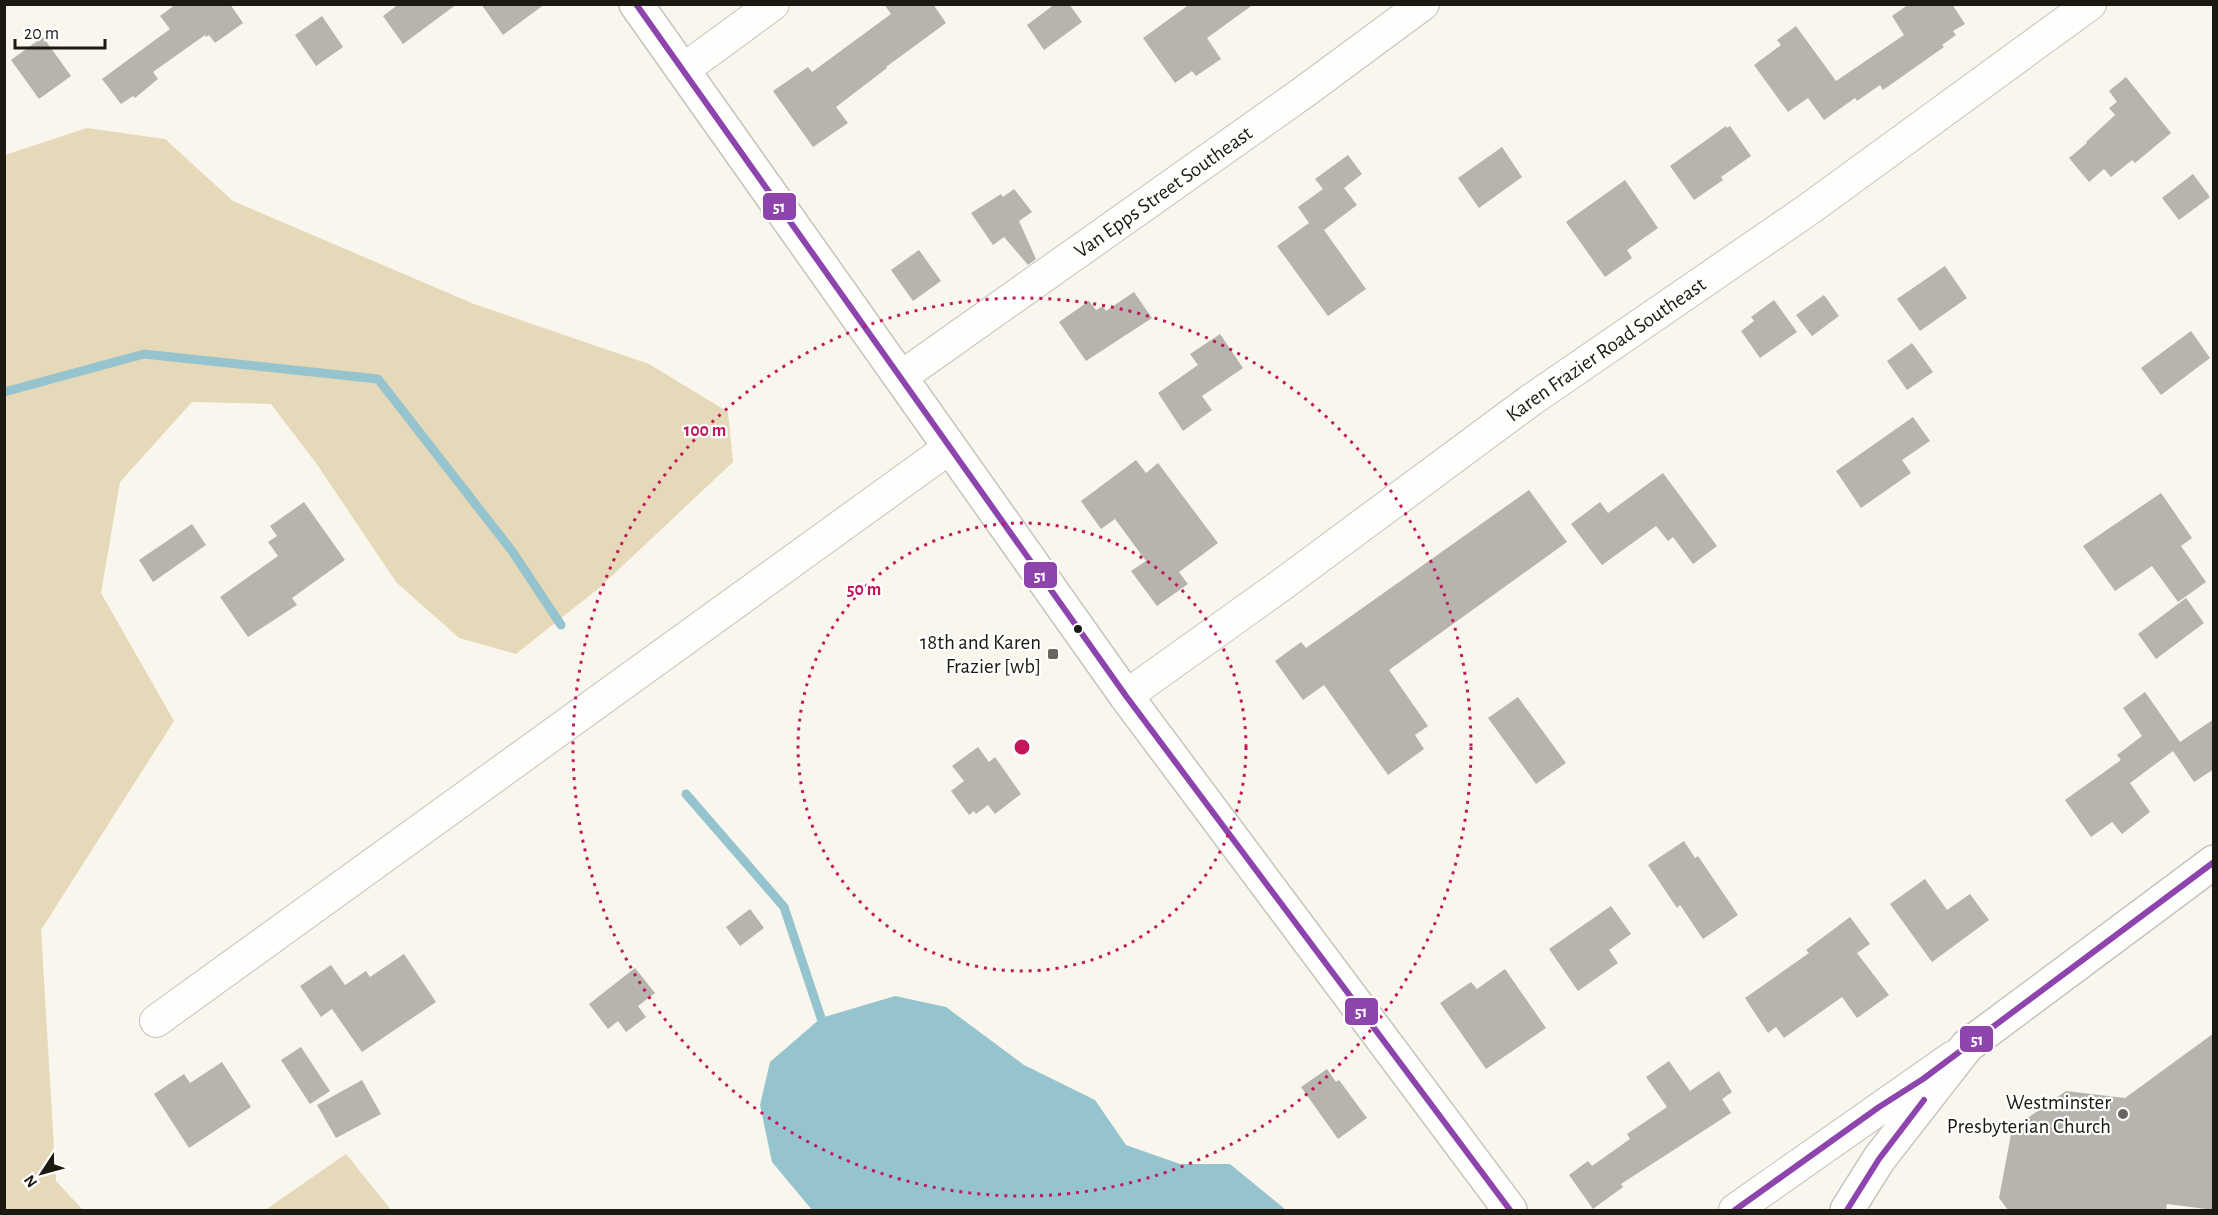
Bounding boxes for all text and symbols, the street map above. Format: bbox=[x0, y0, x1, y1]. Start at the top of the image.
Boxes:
scale bar bbox=[15, 12, 105, 50]
text: 20 m bbox=[24, 25, 59, 43]
street label: Van Epps Street Southeast bbox=[1071, 122, 1256, 262]
line badge: 51 bbox=[762, 192, 797, 221]
text: 51 bbox=[773, 199, 785, 215]
street label: Karen Frazier Road Southeast bbox=[1502, 273, 1710, 426]
text: 100 m bbox=[684, 422, 726, 440]
line badge: 51 bbox=[1023, 561, 1058, 589]
text: 51 bbox=[1034, 568, 1046, 584]
text: 50 m bbox=[847, 581, 881, 599]
unlabelled marker bbox=[1072, 623, 1084, 635]
place label: 18th and Karen Frazier [wb] bbox=[920, 632, 1041, 677]
marker: 18th and Karen Frazier [wb] bbox=[1046, 647, 1060, 661]
centre of rings bbox=[1012, 737, 1032, 757]
line badge: 51 bbox=[1344, 997, 1379, 1026]
text: 51 bbox=[1355, 1004, 1367, 1020]
line badge: 51 bbox=[1959, 1025, 1994, 1053]
text: 51 bbox=[1971, 1032, 1983, 1048]
place label: Westminster Presbyterian Church bbox=[1947, 1092, 2111, 1137]
marker: Westminster Presbyterian Church bbox=[2116, 1107, 2130, 1121]
north arrow bbox=[12, 1143, 72, 1203]
text: N bbox=[21, 1172, 40, 1190]

